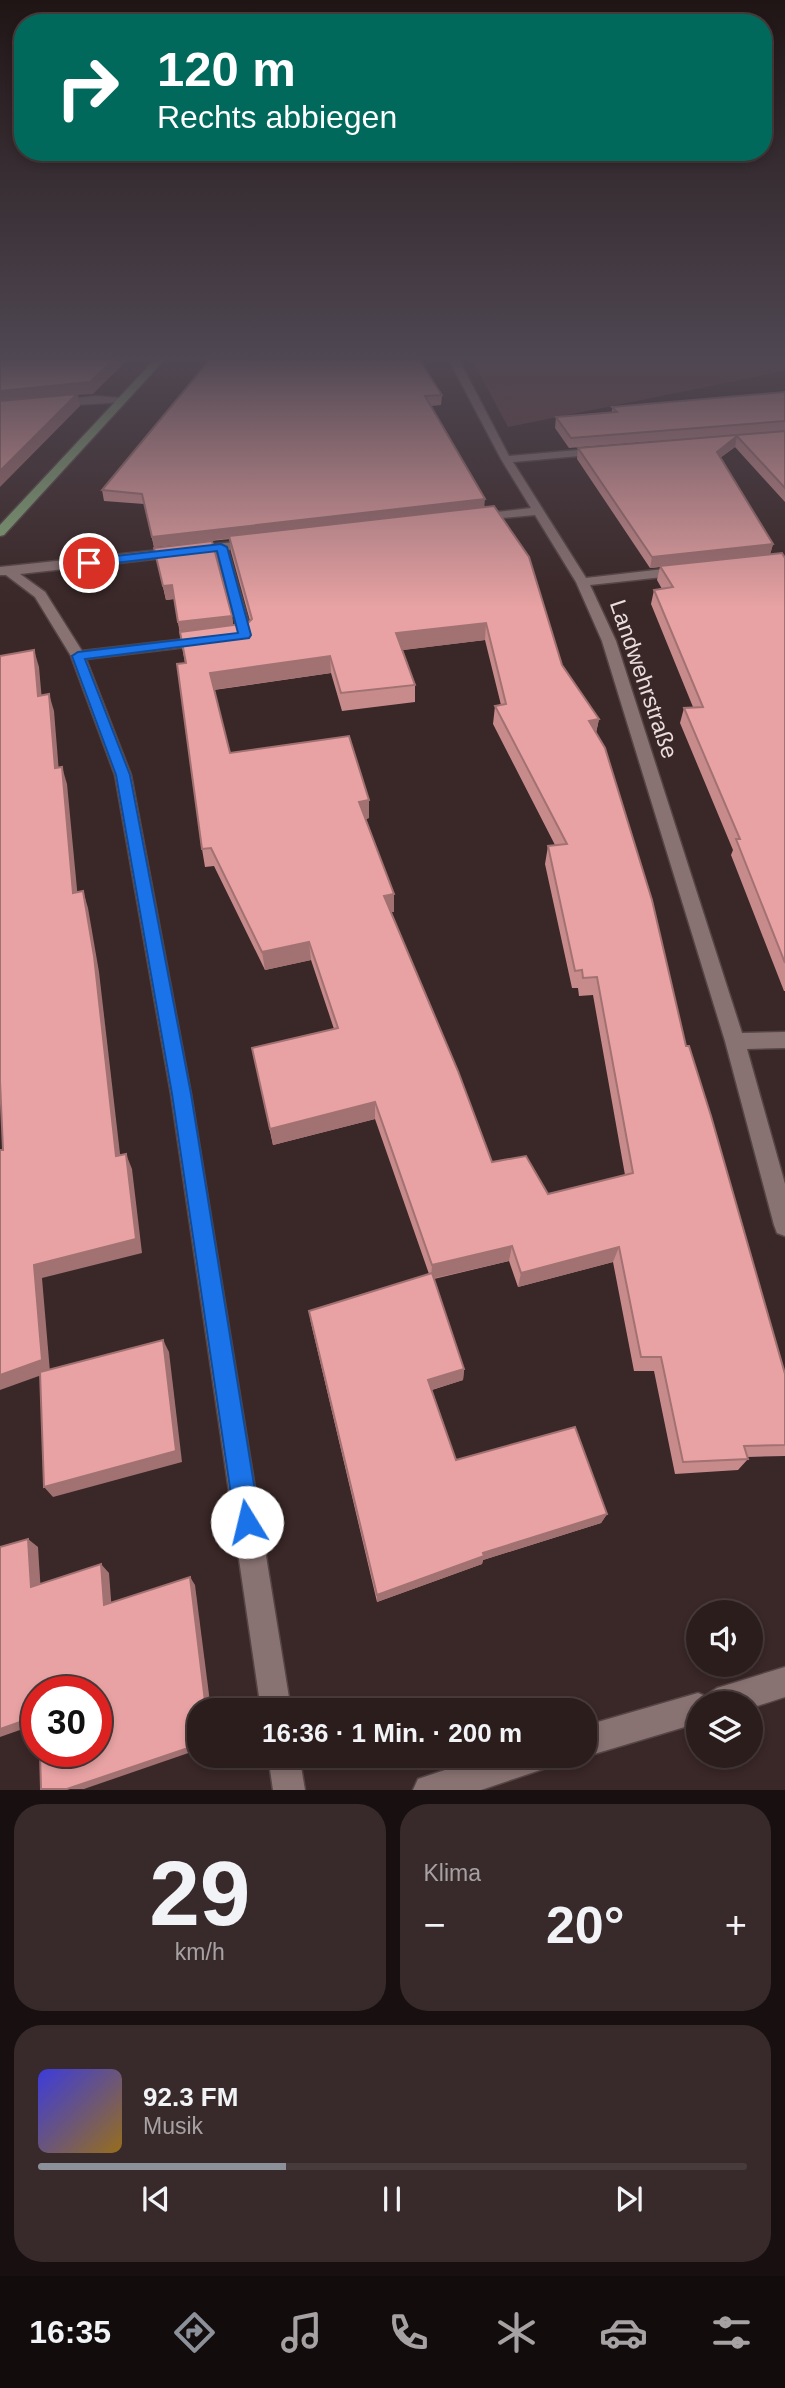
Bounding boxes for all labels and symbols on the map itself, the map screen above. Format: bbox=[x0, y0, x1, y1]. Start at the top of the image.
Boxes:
pin bbox=[59, 533, 119, 593]
street label: Landwehrstraße bbox=[605, 596, 683, 762]
position arrow bbox=[210, 1485, 284, 1559]
speed limit sign: 30 bbox=[21, 1676, 112, 1767]

